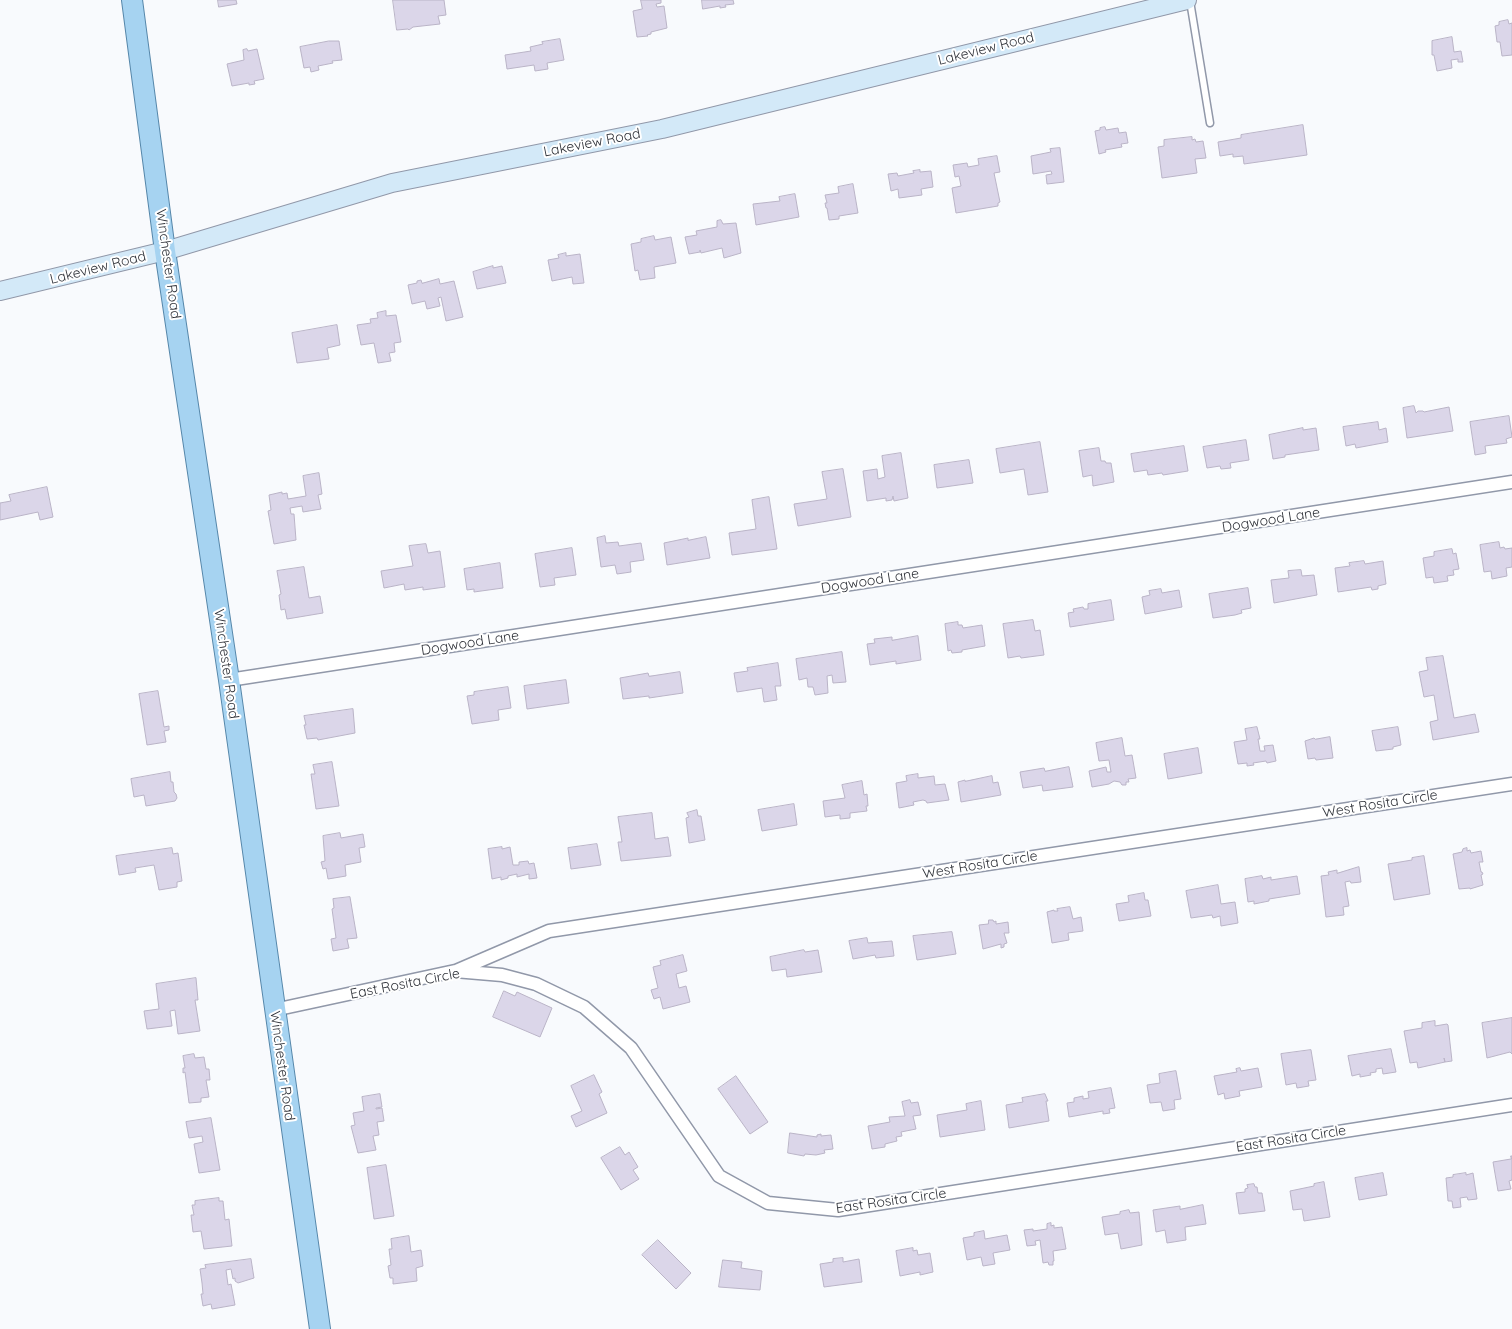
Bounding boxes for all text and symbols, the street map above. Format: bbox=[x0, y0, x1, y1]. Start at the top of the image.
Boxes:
street label: Lakeview Road bbox=[936, 29, 1036, 69]
street label: Lakeview Road bbox=[542, 125, 642, 161]
street label: Winchester Road bbox=[152, 208, 184, 320]
street label: Lakeview Road bbox=[48, 248, 148, 288]
street label: Dogwood Lane bbox=[1221, 504, 1321, 536]
street label: Dogwood Lane bbox=[820, 565, 920, 597]
street label: Winchester Road bbox=[210, 608, 242, 720]
street label: Dogwood Lane bbox=[420, 627, 520, 659]
street label: West Rosita Circle bbox=[1321, 787, 1439, 821]
street label: West Rosita Circle bbox=[921, 848, 1039, 882]
street label: East Rosita Circle bbox=[349, 965, 461, 1003]
street label: Winchester Road bbox=[266, 1010, 298, 1122]
street label: East Rosita Circle bbox=[1235, 1122, 1347, 1156]
street label: East Rosita Circle bbox=[835, 1185, 947, 1217]

